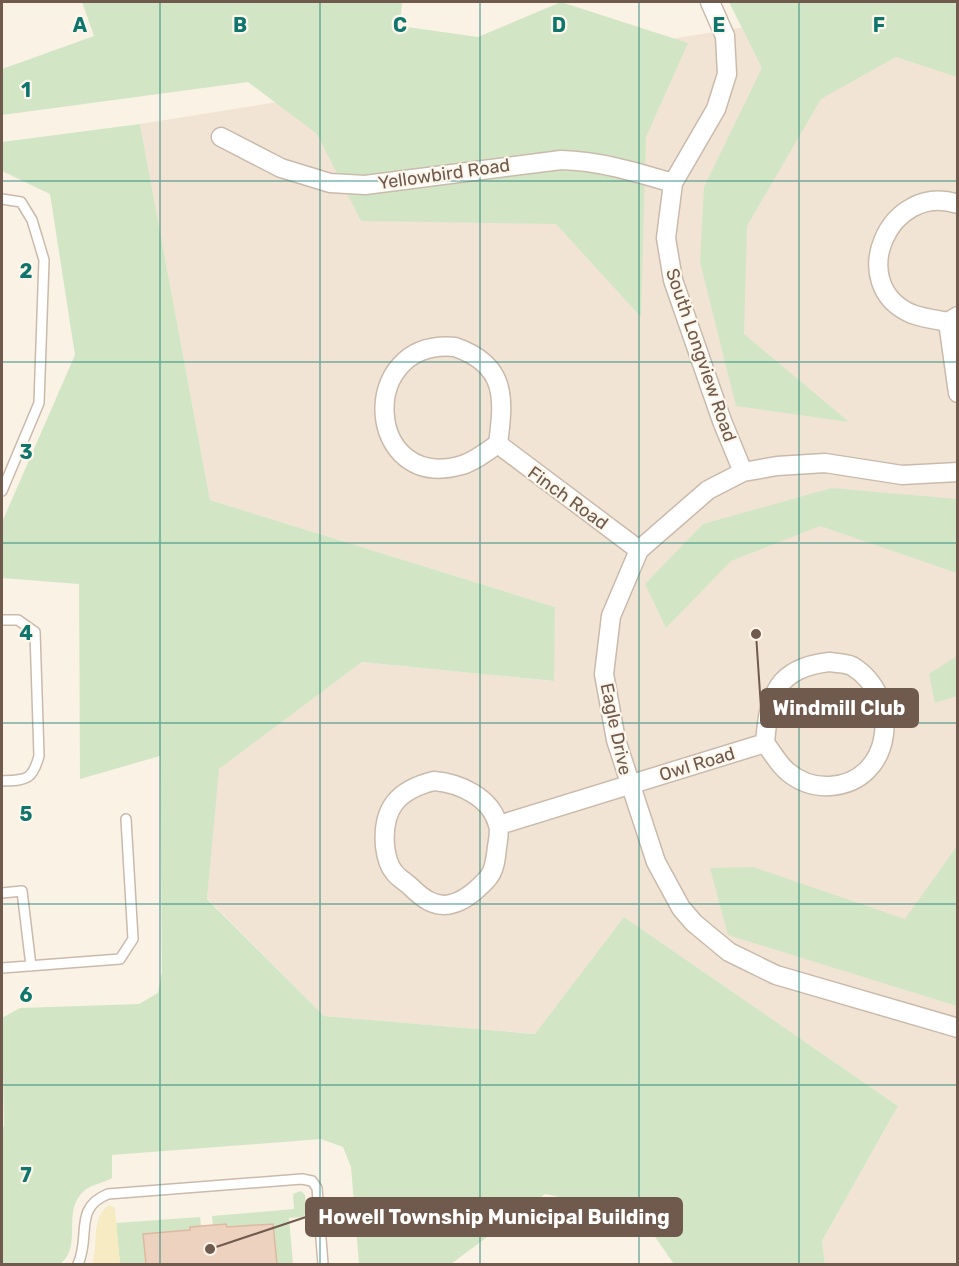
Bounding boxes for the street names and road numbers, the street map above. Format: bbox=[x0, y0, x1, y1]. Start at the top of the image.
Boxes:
street label: Yellowbird Road bbox=[377, 154, 511, 194]
street label: South Longview Road bbox=[661, 265, 741, 445]
street label: Finch Road bbox=[524, 462, 612, 534]
street label: Eagle Drive bbox=[595, 681, 637, 777]
street label: Owl Road bbox=[656, 742, 738, 786]

